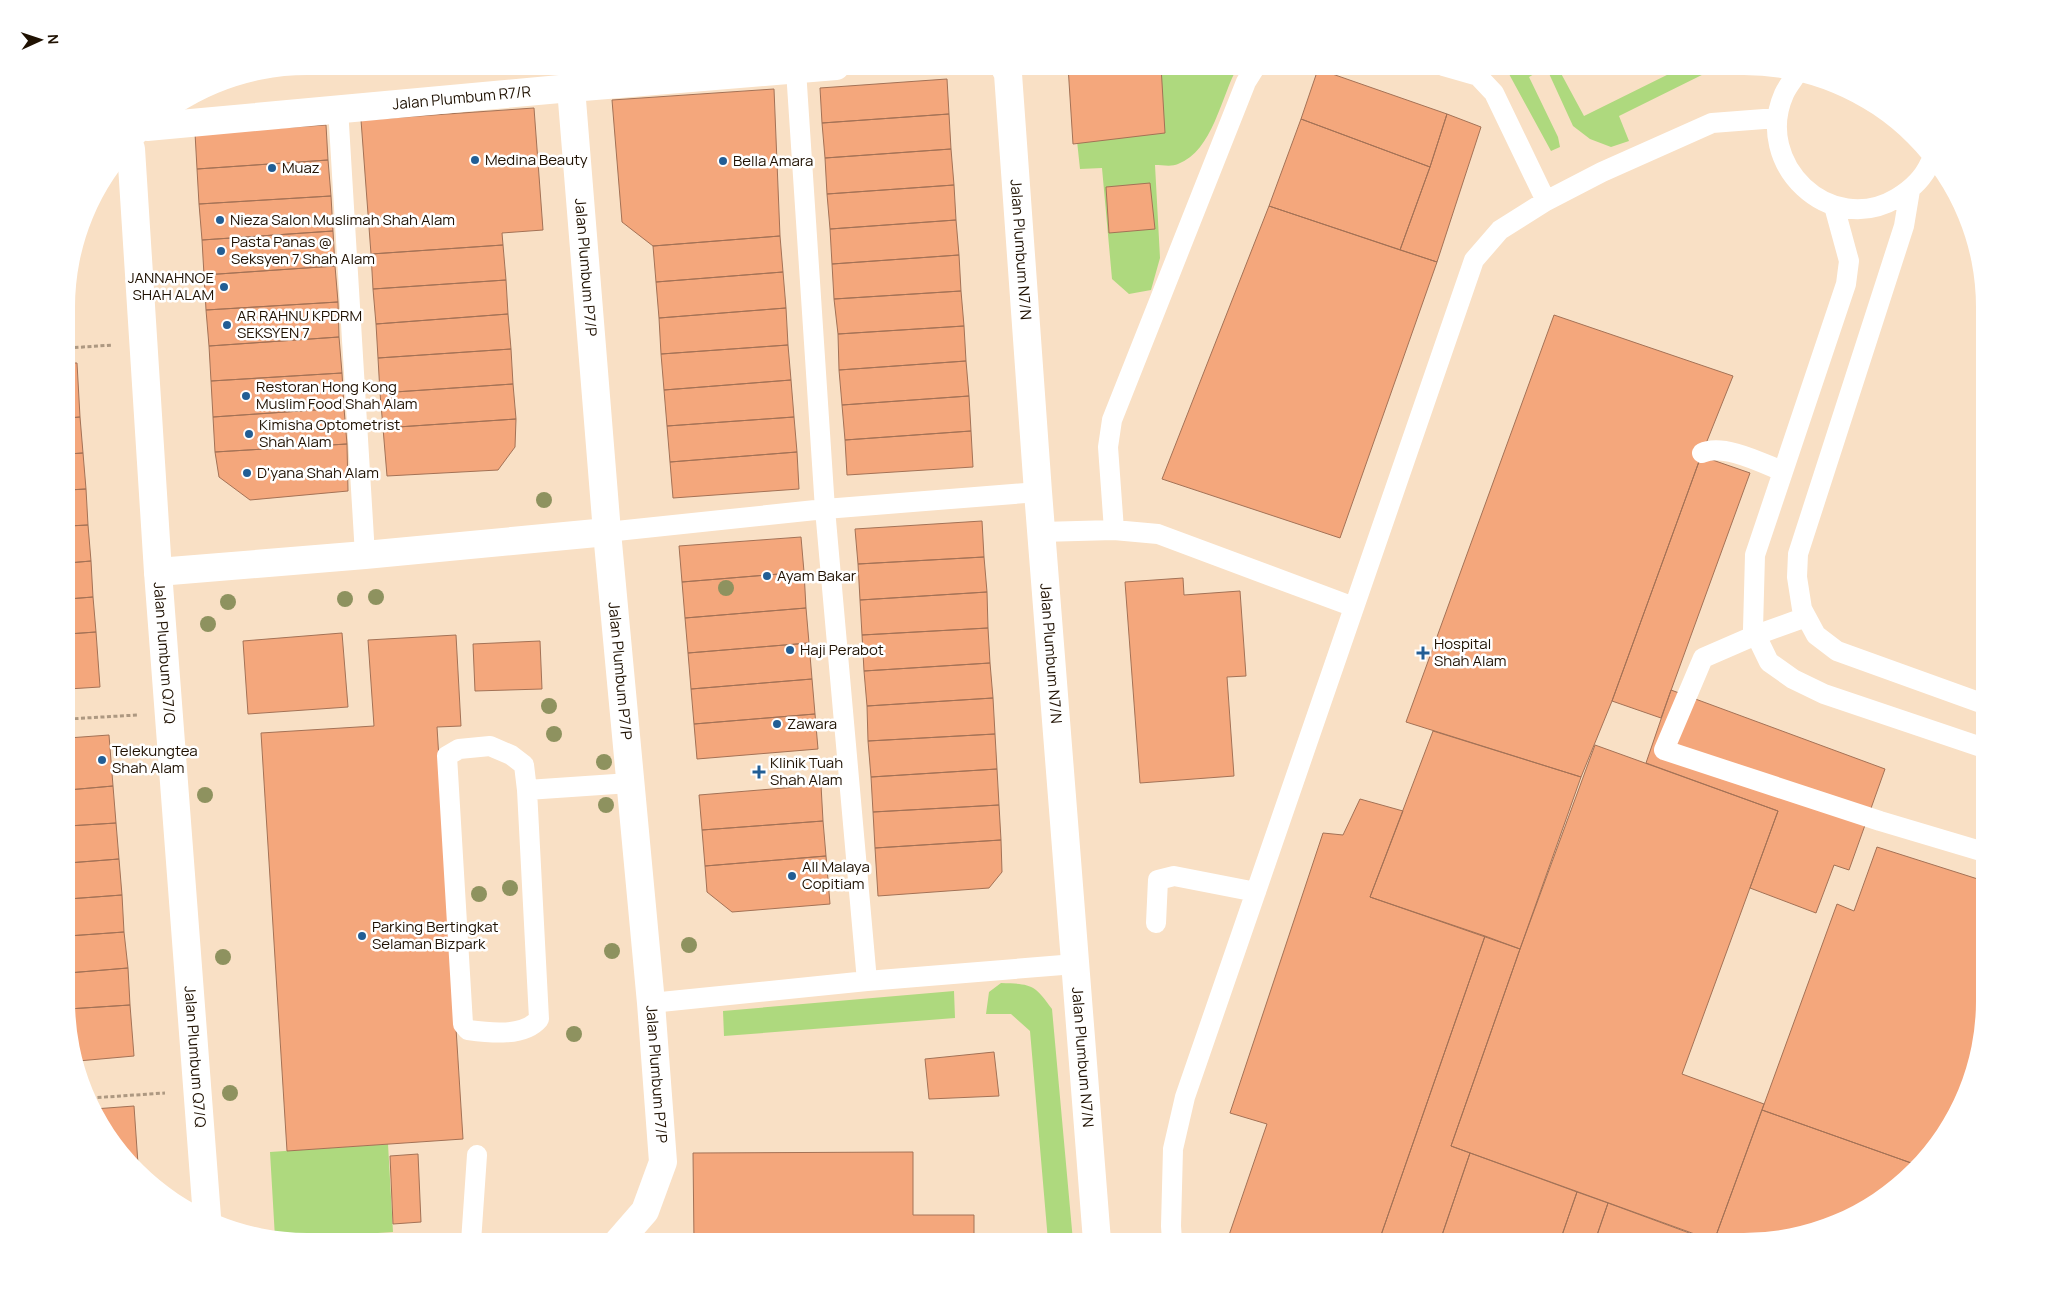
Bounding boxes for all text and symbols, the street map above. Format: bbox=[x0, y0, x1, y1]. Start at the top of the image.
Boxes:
north arrow bbox=[15, 15, 65, 65]
text: N bbox=[44, 34, 63, 45]
street label: Jalan Plumbum R7/R bbox=[391, 81, 532, 114]
place label: Medina Beauty bbox=[485, 149, 588, 170]
place label: Bella Amara bbox=[733, 150, 813, 171]
marker: Medina Beauty bbox=[469, 154, 481, 166]
marker: Bella Amara bbox=[717, 155, 729, 167]
place label: Muaz bbox=[282, 157, 320, 178]
marker: Muaz bbox=[266, 162, 278, 174]
street label: Jalan Plumbum N7/N bbox=[1006, 179, 1037, 321]
street label: Jalan Plumbum P7/P bbox=[570, 198, 602, 337]
place label: Nieza Salon Muslimah Shah Alam bbox=[230, 209, 455, 230]
marker: Nieza Salon Muslimah Shah Alam bbox=[214, 214, 226, 226]
place label: Pasta Panas @ Seksyen 7 Shah Alam bbox=[231, 231, 375, 269]
marker: Pasta Panas @ Seksyen 7 Shah Alam bbox=[215, 245, 227, 257]
place label: JANNAHNOE SHAH ALAM bbox=[128, 267, 214, 305]
marker: JANNAHNOE SHAH ALAM bbox=[218, 281, 230, 293]
place label: AR RAHNU KPDRM SEKSYEN 7 bbox=[237, 305, 362, 343]
marker: AR RAHNU KPDRM SEKSYEN 7 bbox=[221, 319, 233, 331]
place label: Restoran Hong Kong Muslim Food Shah Alam bbox=[256, 376, 418, 414]
marker: Restoran Hong Kong Muslim Food Shah Alam bbox=[240, 390, 252, 402]
place label: Kimisha Optometrist Shah Alam bbox=[259, 414, 400, 452]
marker: Kimisha Optometrist Shah Alam bbox=[243, 428, 255, 440]
place label: D'yana Shah Alam bbox=[257, 462, 379, 483]
marker: D'yana Shah Alam bbox=[241, 467, 253, 479]
place label: Ayam Bakar bbox=[777, 565, 857, 586]
marker: Ayam Bakar bbox=[761, 570, 773, 582]
street label: Jalan Plumbum Q7/Q bbox=[149, 581, 181, 725]
street label: Jalan Plumbum N7/N bbox=[1035, 582, 1067, 724]
street label: Jalan Plumbum P7/P bbox=[604, 601, 637, 741]
place label: Hospital Shah Alam bbox=[1434, 633, 1506, 671]
place label: Haji Perabot bbox=[800, 639, 884, 660]
marker: Haji Perabot bbox=[784, 644, 796, 656]
marker: Hospital Shah Alam bbox=[1416, 646, 1430, 660]
place label: Zawara bbox=[787, 713, 837, 734]
marker: Zawara bbox=[771, 718, 783, 730]
place label: Telekungtea Shah Alam bbox=[112, 740, 198, 778]
place label: Klinik Tuah Shah Alam bbox=[770, 752, 843, 790]
marker: Telekungtea Shah Alam bbox=[96, 754, 108, 766]
marker: Klinik Tuah Shah Alam bbox=[752, 765, 766, 779]
place label: All Malaya Copitiam bbox=[802, 856, 870, 894]
marker: All Malaya Copitiam bbox=[786, 870, 798, 882]
place label: Parking Bertingkat Selaman Bizpark bbox=[372, 916, 499, 954]
marker: Parking Bertingkat Selaman Bizpark bbox=[356, 930, 368, 942]
street label: Jalan Plumbum Q7/Q bbox=[179, 985, 211, 1128]
street label: Jalan Plumbum N7/N bbox=[1067, 986, 1099, 1128]
street label: Jalan Plumbum P7/P bbox=[641, 1004, 673, 1144]

